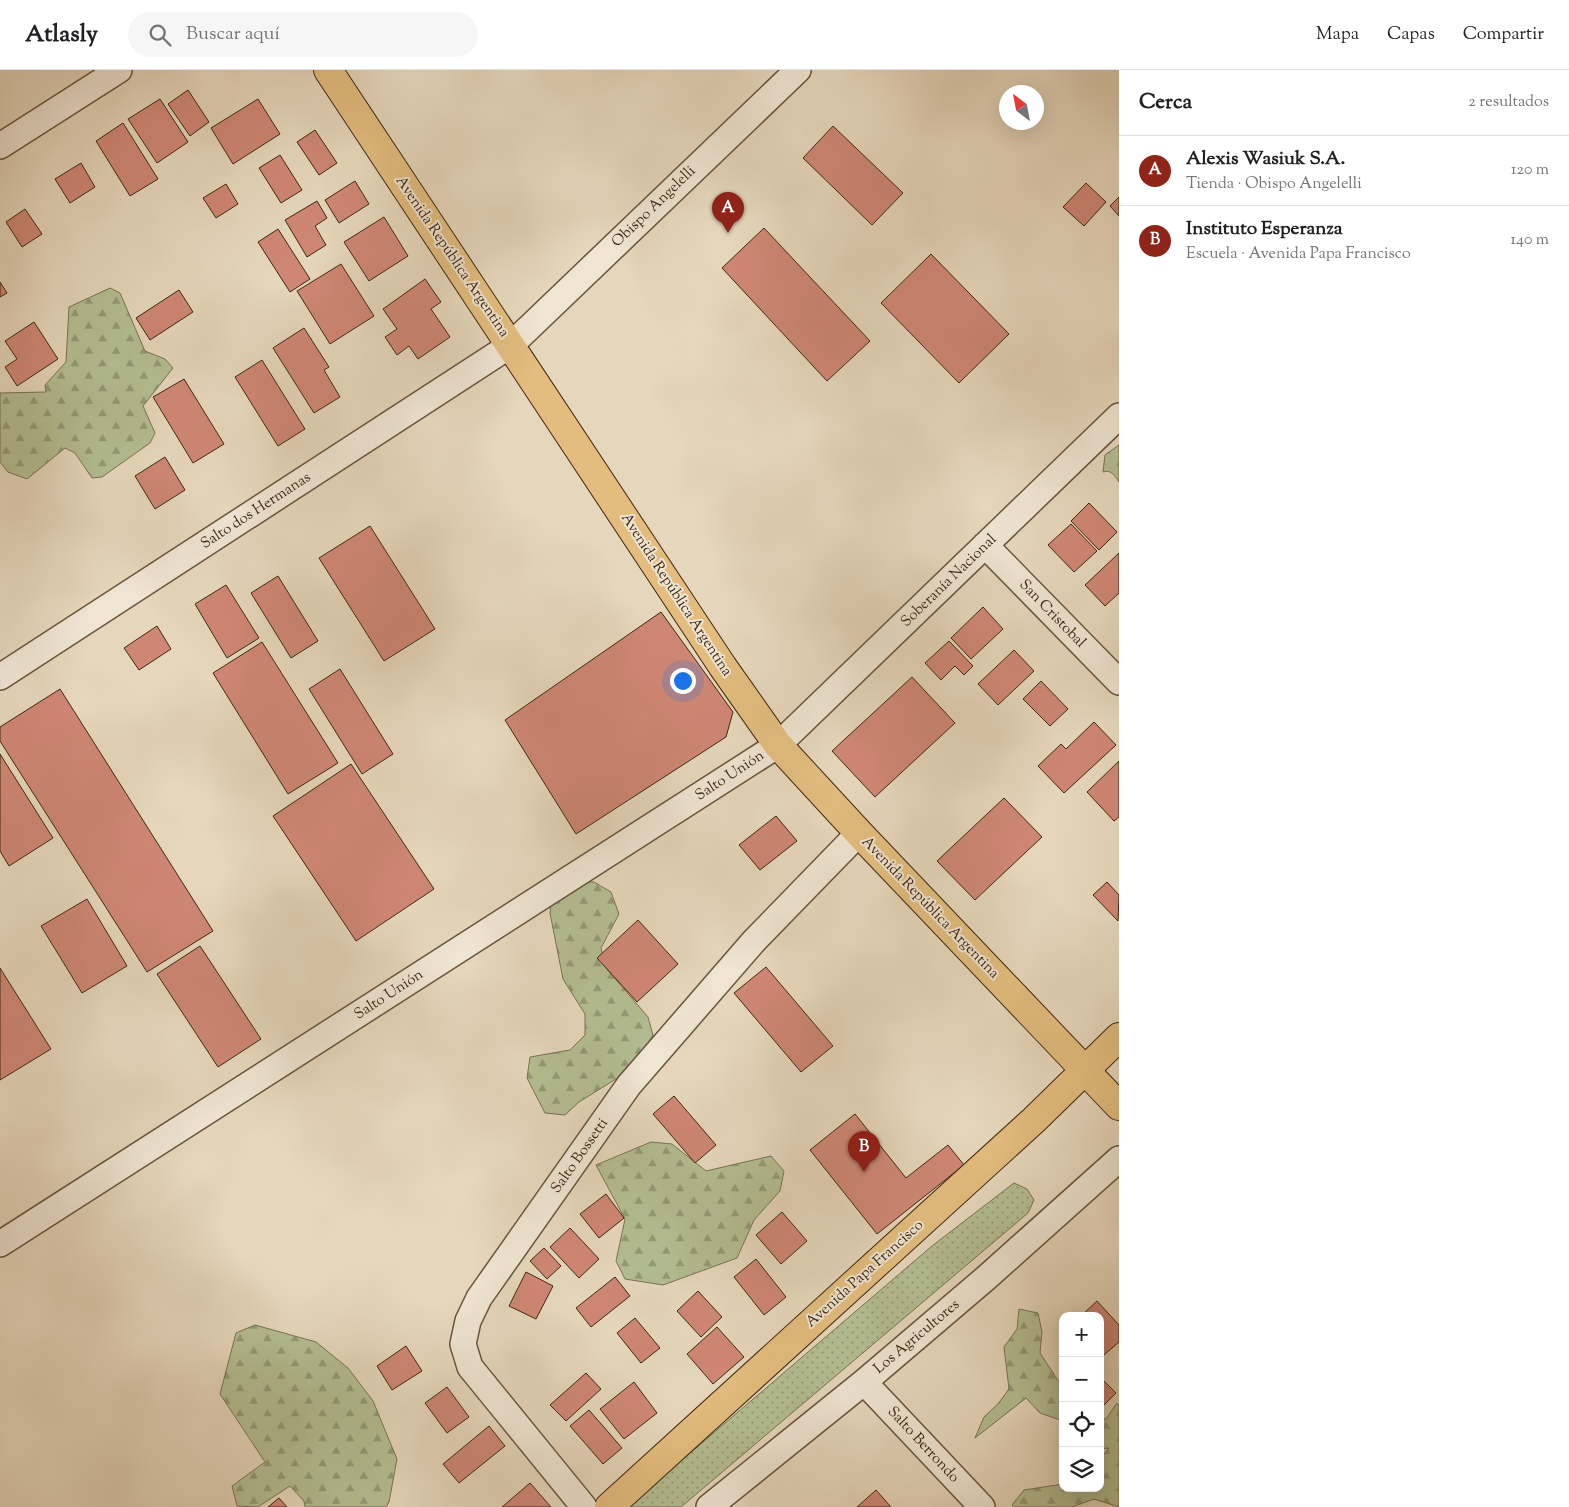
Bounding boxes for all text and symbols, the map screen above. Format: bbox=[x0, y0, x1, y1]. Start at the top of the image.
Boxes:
search box bbox=[128, 12, 478, 57]
text: Atlasly bbox=[25, 18, 98, 52]
icon: search bbox=[146, 21, 174, 49]
text: Buscar aquí bbox=[186, 21, 280, 48]
text: Mapa bbox=[1316, 22, 1359, 48]
text: Capas bbox=[1387, 22, 1435, 48]
text: Compartir bbox=[1463, 22, 1544, 48]
north arrow bbox=[999, 85, 1044, 130]
text: Cerca bbox=[1139, 88, 1192, 118]
text: 2 resultados bbox=[1468, 91, 1549, 114]
text: Alexis Wasiuk S.A. bbox=[1186, 146, 1345, 173]
text: A bbox=[1149, 159, 1162, 182]
text: 120 m bbox=[1511, 159, 1549, 182]
street label: Obispo Angelelli bbox=[607, 161, 701, 253]
street label: Avenida República Argentina bbox=[390, 172, 514, 342]
text: Tienda · Obispo Angelelli bbox=[1186, 173, 1362, 196]
pin: A bbox=[712, 192, 744, 233]
text: Instituto Esperanza bbox=[1186, 216, 1343, 243]
text: B bbox=[1150, 229, 1160, 252]
text: 140 m bbox=[1511, 229, 1549, 252]
text: Escuela · Avenida Papa Francisco bbox=[1186, 243, 1411, 266]
street label: Salto dos Hermanas bbox=[197, 467, 315, 555]
street label: Avenida República Argentina bbox=[615, 509, 737, 681]
street label: Soberanía Nacional bbox=[896, 530, 1002, 632]
street label: San Cristobal bbox=[1014, 575, 1090, 653]
your location bbox=[670, 668, 696, 694]
street label: Salto Unión bbox=[691, 746, 769, 806]
street label: Avenida República Argentina bbox=[856, 832, 1004, 984]
street label: Salto Unión bbox=[350, 965, 428, 1025]
street label: Salto Bossetti bbox=[546, 1114, 614, 1198]
pin: B bbox=[848, 1131, 880, 1172]
street label: Avenida Papa Francisco bbox=[801, 1215, 929, 1333]
street label: Los Agricultores bbox=[869, 1295, 965, 1379]
map controls bbox=[1059, 1312, 1104, 1492]
button: + bbox=[1059, 1312, 1104, 1357]
button: − bbox=[1059, 1357, 1104, 1402]
street label: Salto Berrondo bbox=[882, 1402, 964, 1488]
button: locate bbox=[1059, 1402, 1104, 1447]
button: layers bbox=[1059, 1447, 1104, 1492]

